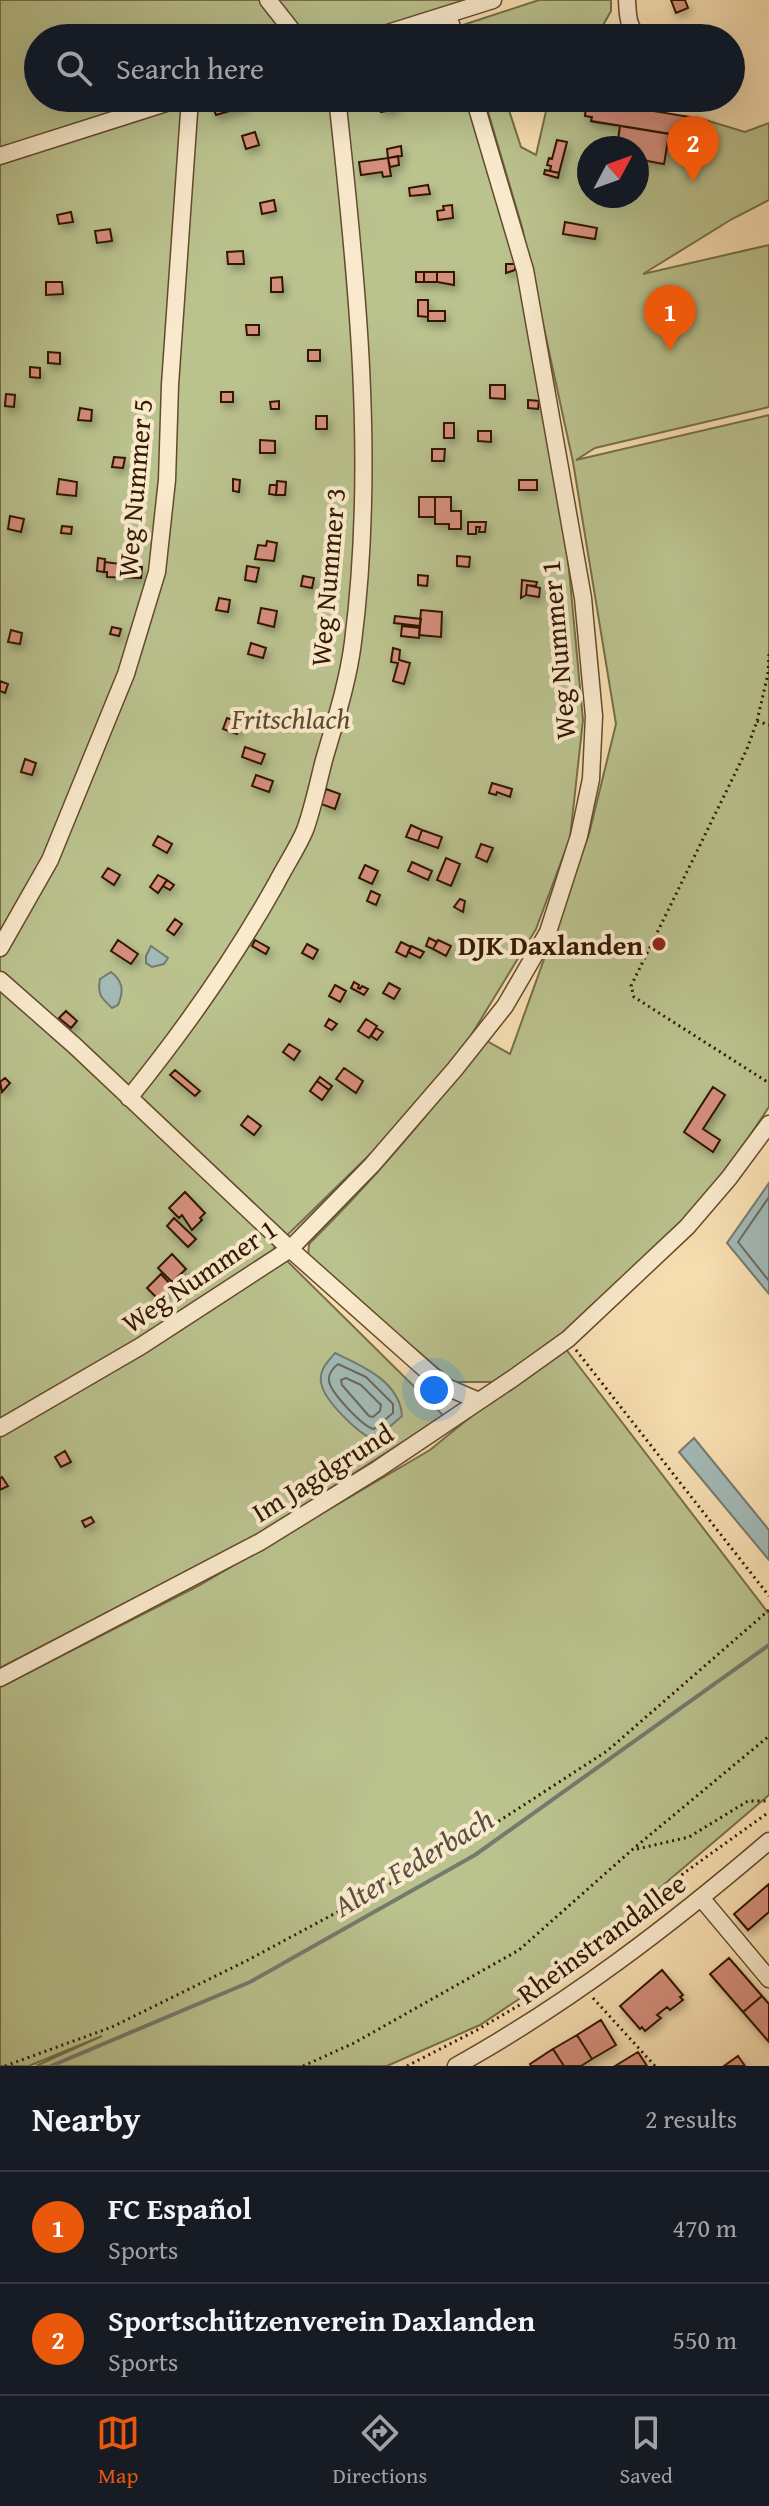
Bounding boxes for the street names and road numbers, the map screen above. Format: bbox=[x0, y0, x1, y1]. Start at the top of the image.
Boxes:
street label: Weg Nummer 5 bbox=[106, 397, 162, 579]
street label: Weg Nummer 3 bbox=[299, 486, 355, 668]
street label: Weg Nummer 1 bbox=[529, 559, 585, 741]
street label: Weg Nummer 1 bbox=[113, 1208, 285, 1342]
street label: Im Jagdgrund bbox=[243, 1412, 401, 1532]
street label: Rheinstrandallee bbox=[508, 1863, 694, 2013]

